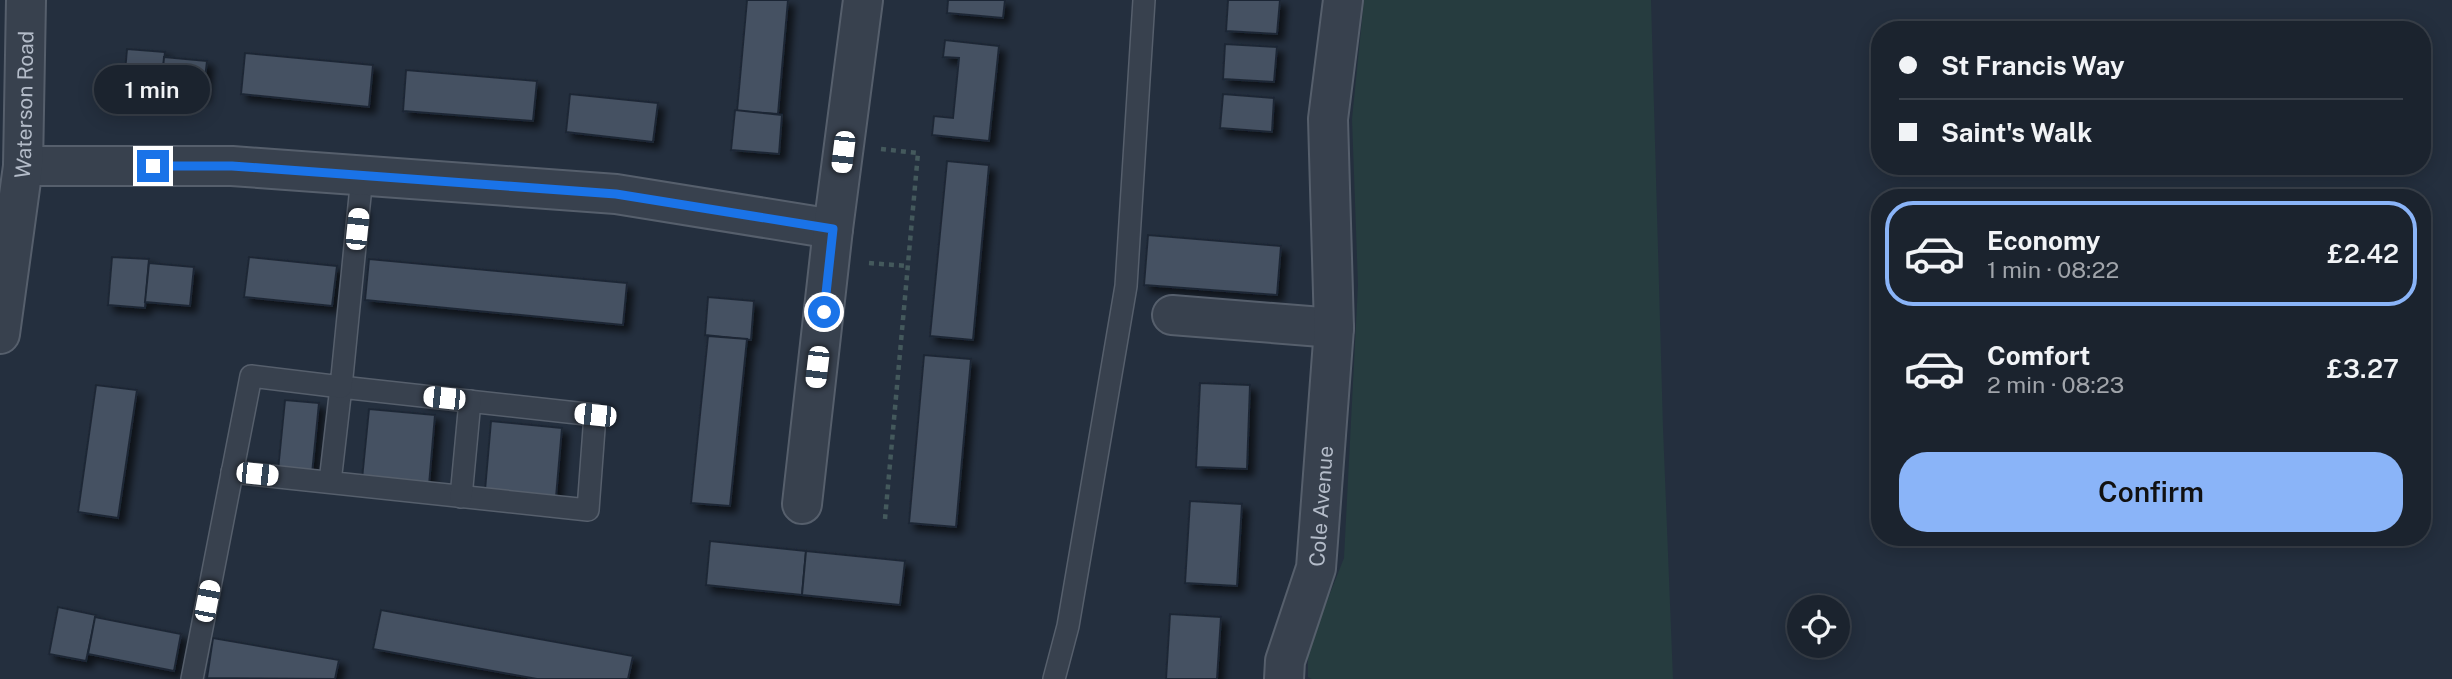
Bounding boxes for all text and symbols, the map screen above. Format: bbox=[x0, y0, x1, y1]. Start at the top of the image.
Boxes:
street label: Waterson Road bbox=[9, 30, 38, 180]
text: St Francis Way bbox=[1941, 50, 2125, 81]
callout: 1 min bbox=[95, 64, 211, 114]
text: 1 min bbox=[125, 76, 179, 103]
text: Saint's Walk bbox=[1941, 117, 2092, 148]
car bbox=[831, 130, 856, 174]
route end bbox=[137, 150, 169, 182]
car bbox=[345, 207, 370, 251]
icon: car bbox=[1903, 222, 1966, 285]
text: Economy bbox=[1987, 225, 2100, 256]
text: £2.42 bbox=[2327, 238, 2399, 269]
text: 1 min · 08:22 bbox=[1987, 256, 2119, 283]
route start bbox=[808, 296, 840, 328]
icon: car bbox=[1903, 337, 1966, 400]
text: Comfort bbox=[1987, 340, 2090, 371]
car bbox=[805, 345, 830, 389]
text: £3.27 bbox=[2327, 353, 2399, 384]
text: 2 min · 08:23 bbox=[1987, 371, 2124, 398]
car bbox=[423, 385, 466, 411]
car bbox=[574, 402, 617, 428]
street label: Cole Avenue bbox=[1304, 445, 1338, 568]
button: Confirm bbox=[1899, 452, 2403, 532]
car bbox=[236, 461, 279, 487]
car bbox=[193, 578, 222, 624]
map controls bbox=[1787, 595, 1850, 658]
button: locate bbox=[1787, 595, 1850, 658]

